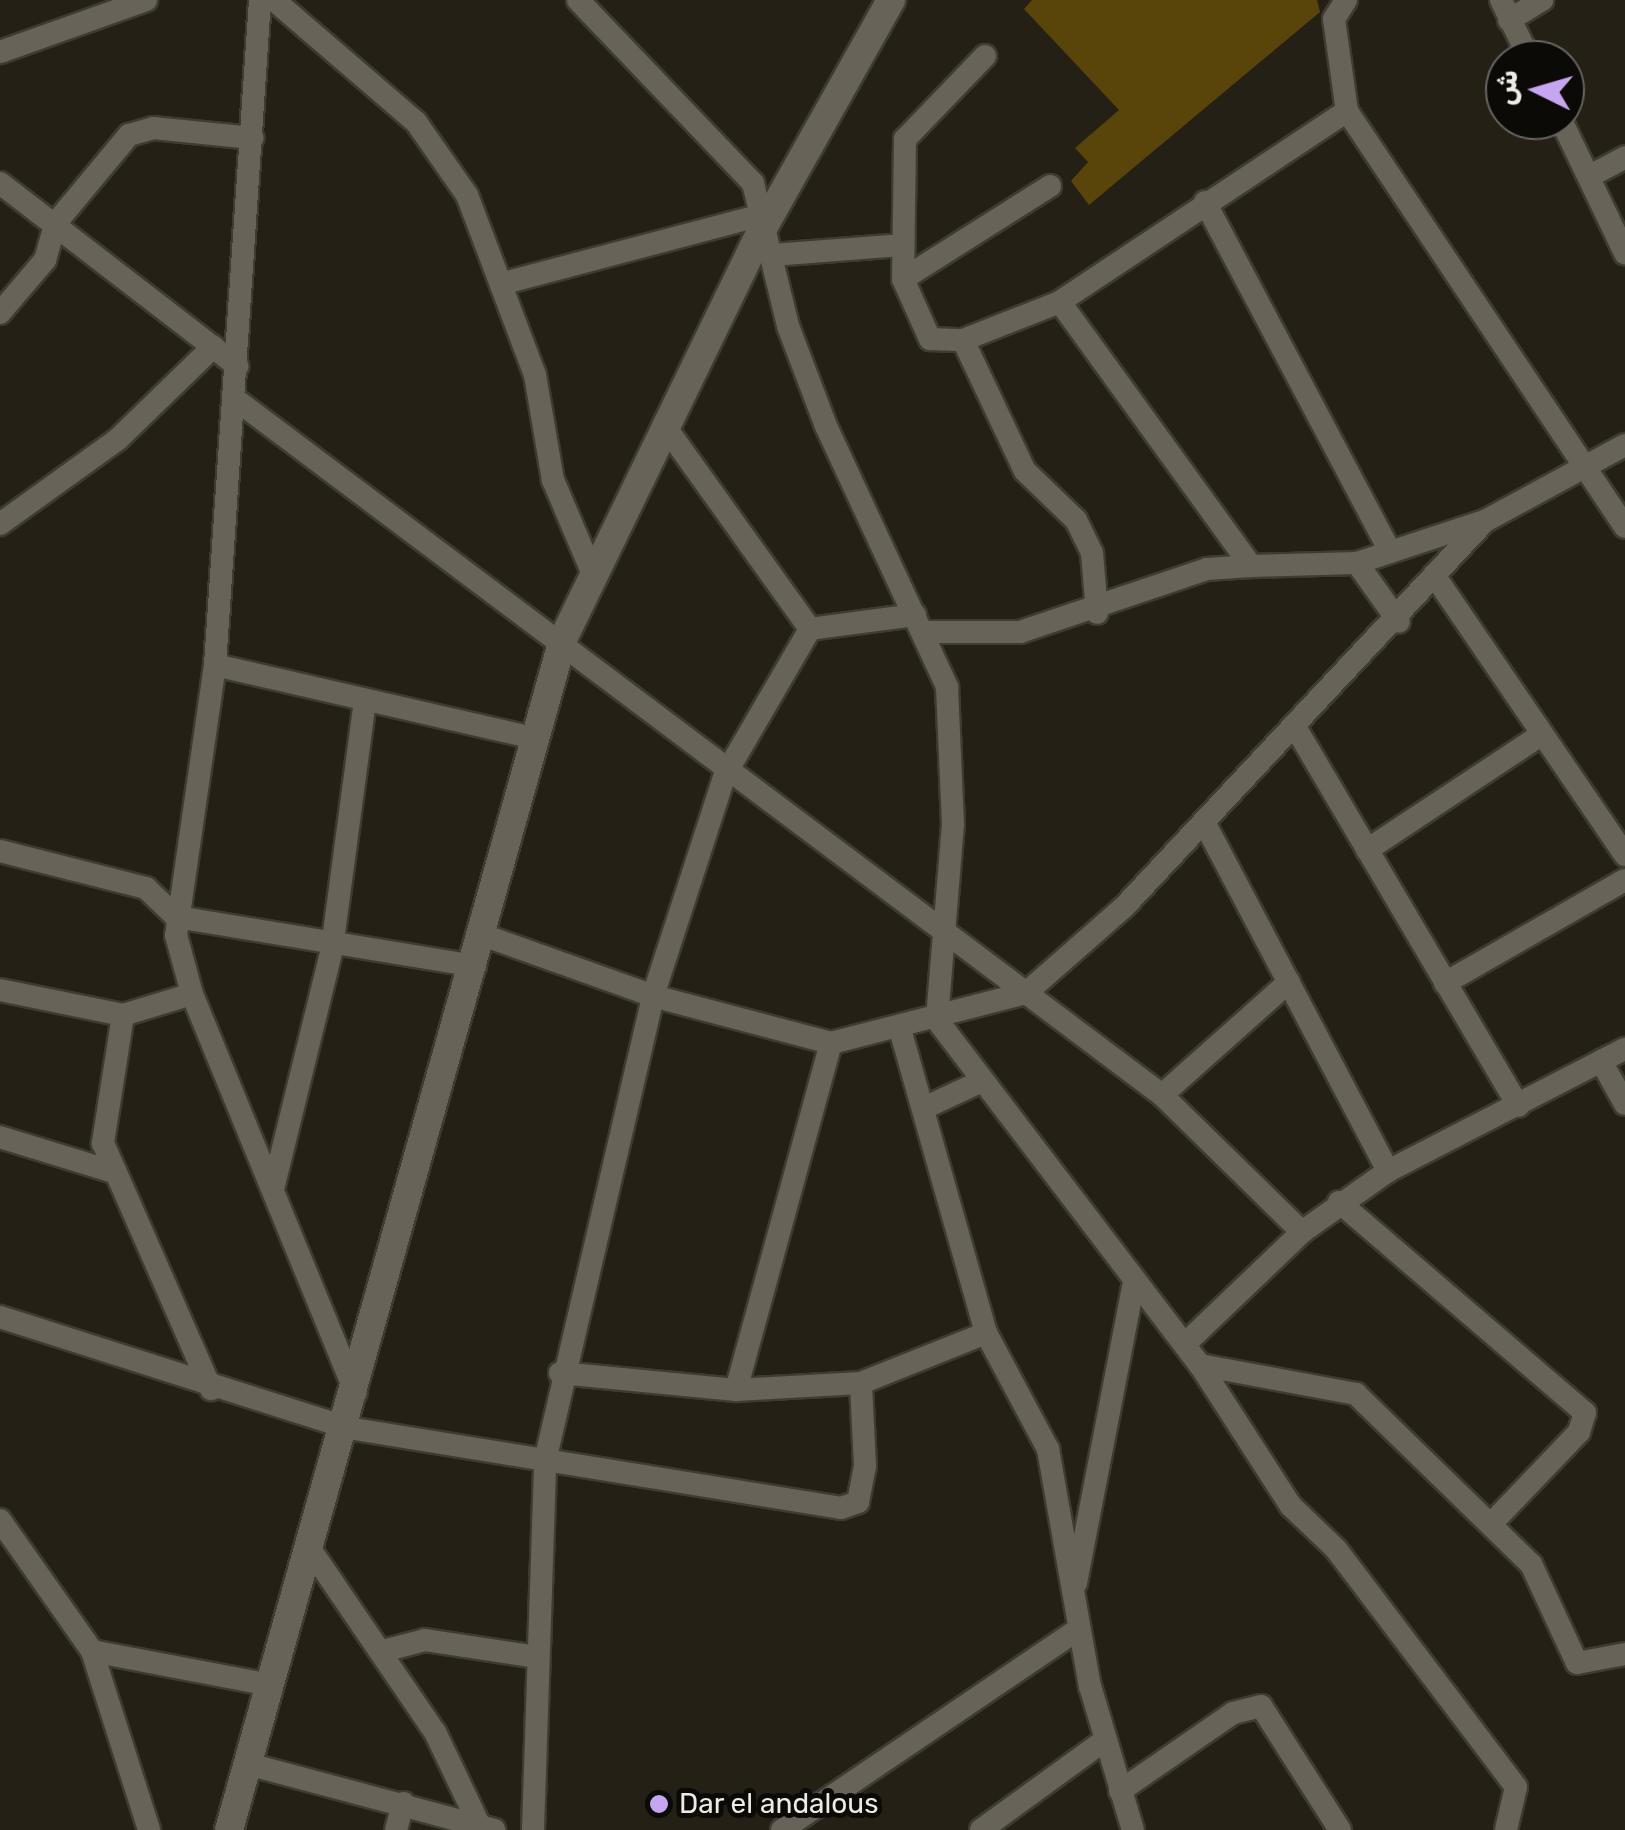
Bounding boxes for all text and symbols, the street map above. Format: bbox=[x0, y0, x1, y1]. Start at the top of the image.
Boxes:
north arrow bbox=[1485, 40, 1585, 140]
text: ش bbox=[1489, 68, 1525, 107]
place label: Dar el andalous bbox=[679, 1787, 879, 1821]
marker: Dar el andalous bbox=[648, 1793, 670, 1815]

